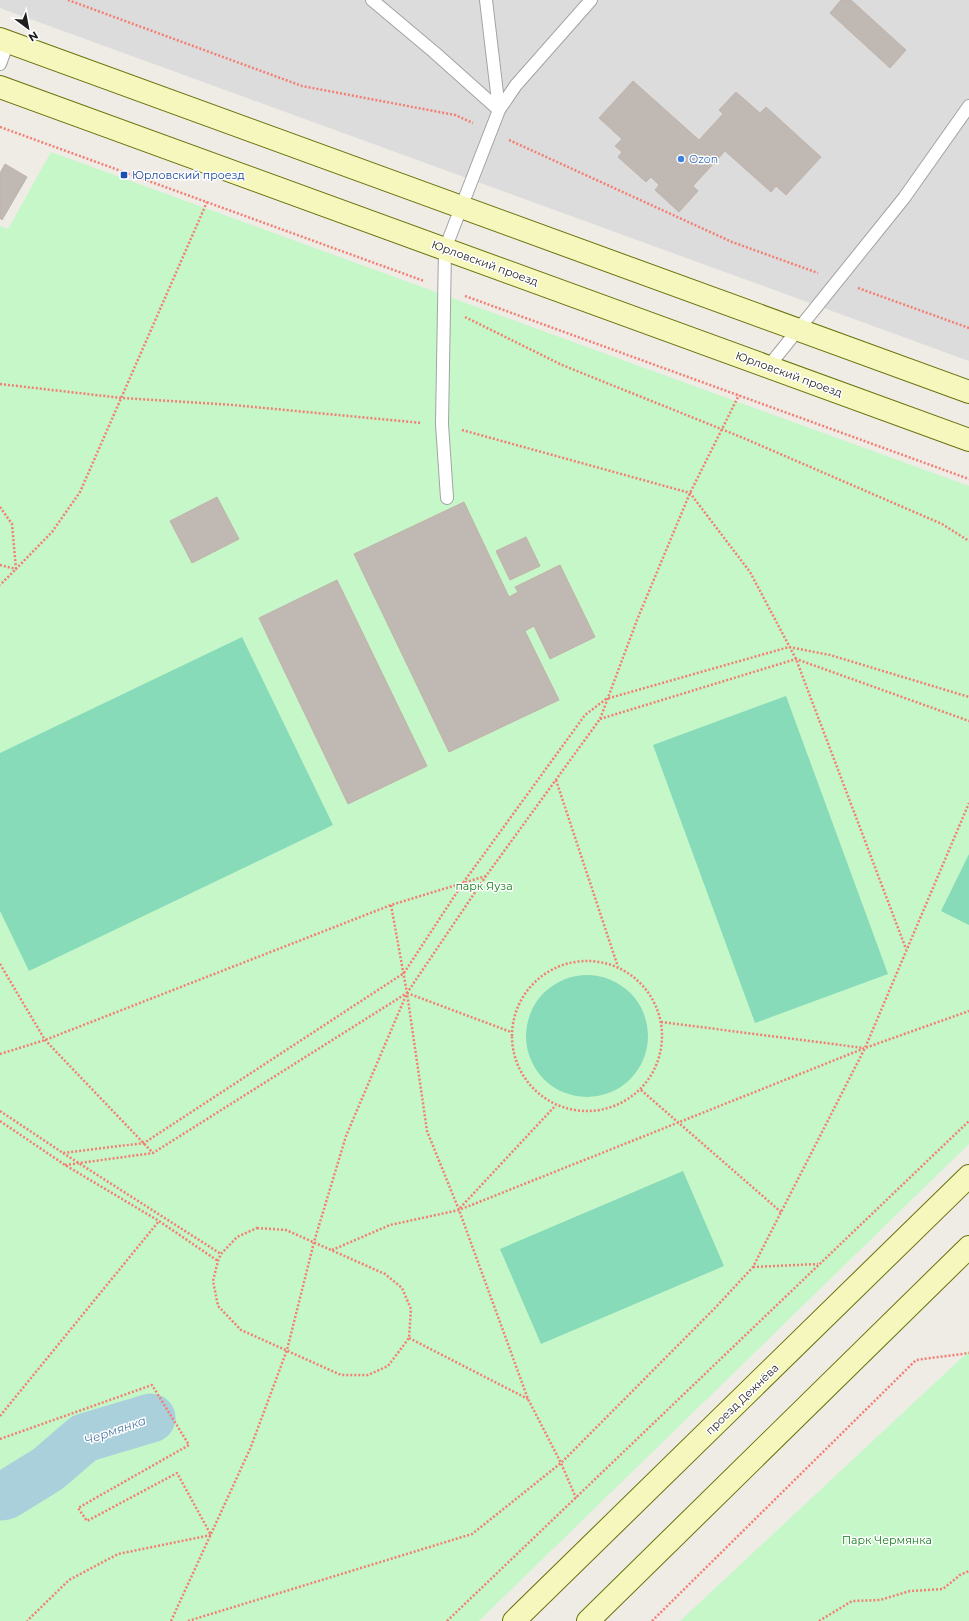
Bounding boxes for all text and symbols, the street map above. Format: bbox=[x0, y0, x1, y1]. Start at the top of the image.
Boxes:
north arrow bbox=[8, 8, 48, 48]
text: N bbox=[26, 28, 41, 45]
place label: Ozon bbox=[689, 152, 718, 166]
marker: Ozon bbox=[676, 154, 686, 164]
place label: Юрловский проезд bbox=[132, 168, 245, 182]
marker: Юрловский проезд bbox=[119, 170, 129, 180]
street label: Юрловский проезд bbox=[430, 237, 540, 289]
street label: Юрловский проезд bbox=[734, 348, 844, 400]
park label: парк Яуза bbox=[455, 879, 513, 893]
street label: проезд Дежнёва bbox=[703, 1361, 781, 1437]
water label: Чермянка bbox=[82, 1412, 148, 1448]
park label: Парк Чермянка bbox=[842, 1533, 932, 1547]

